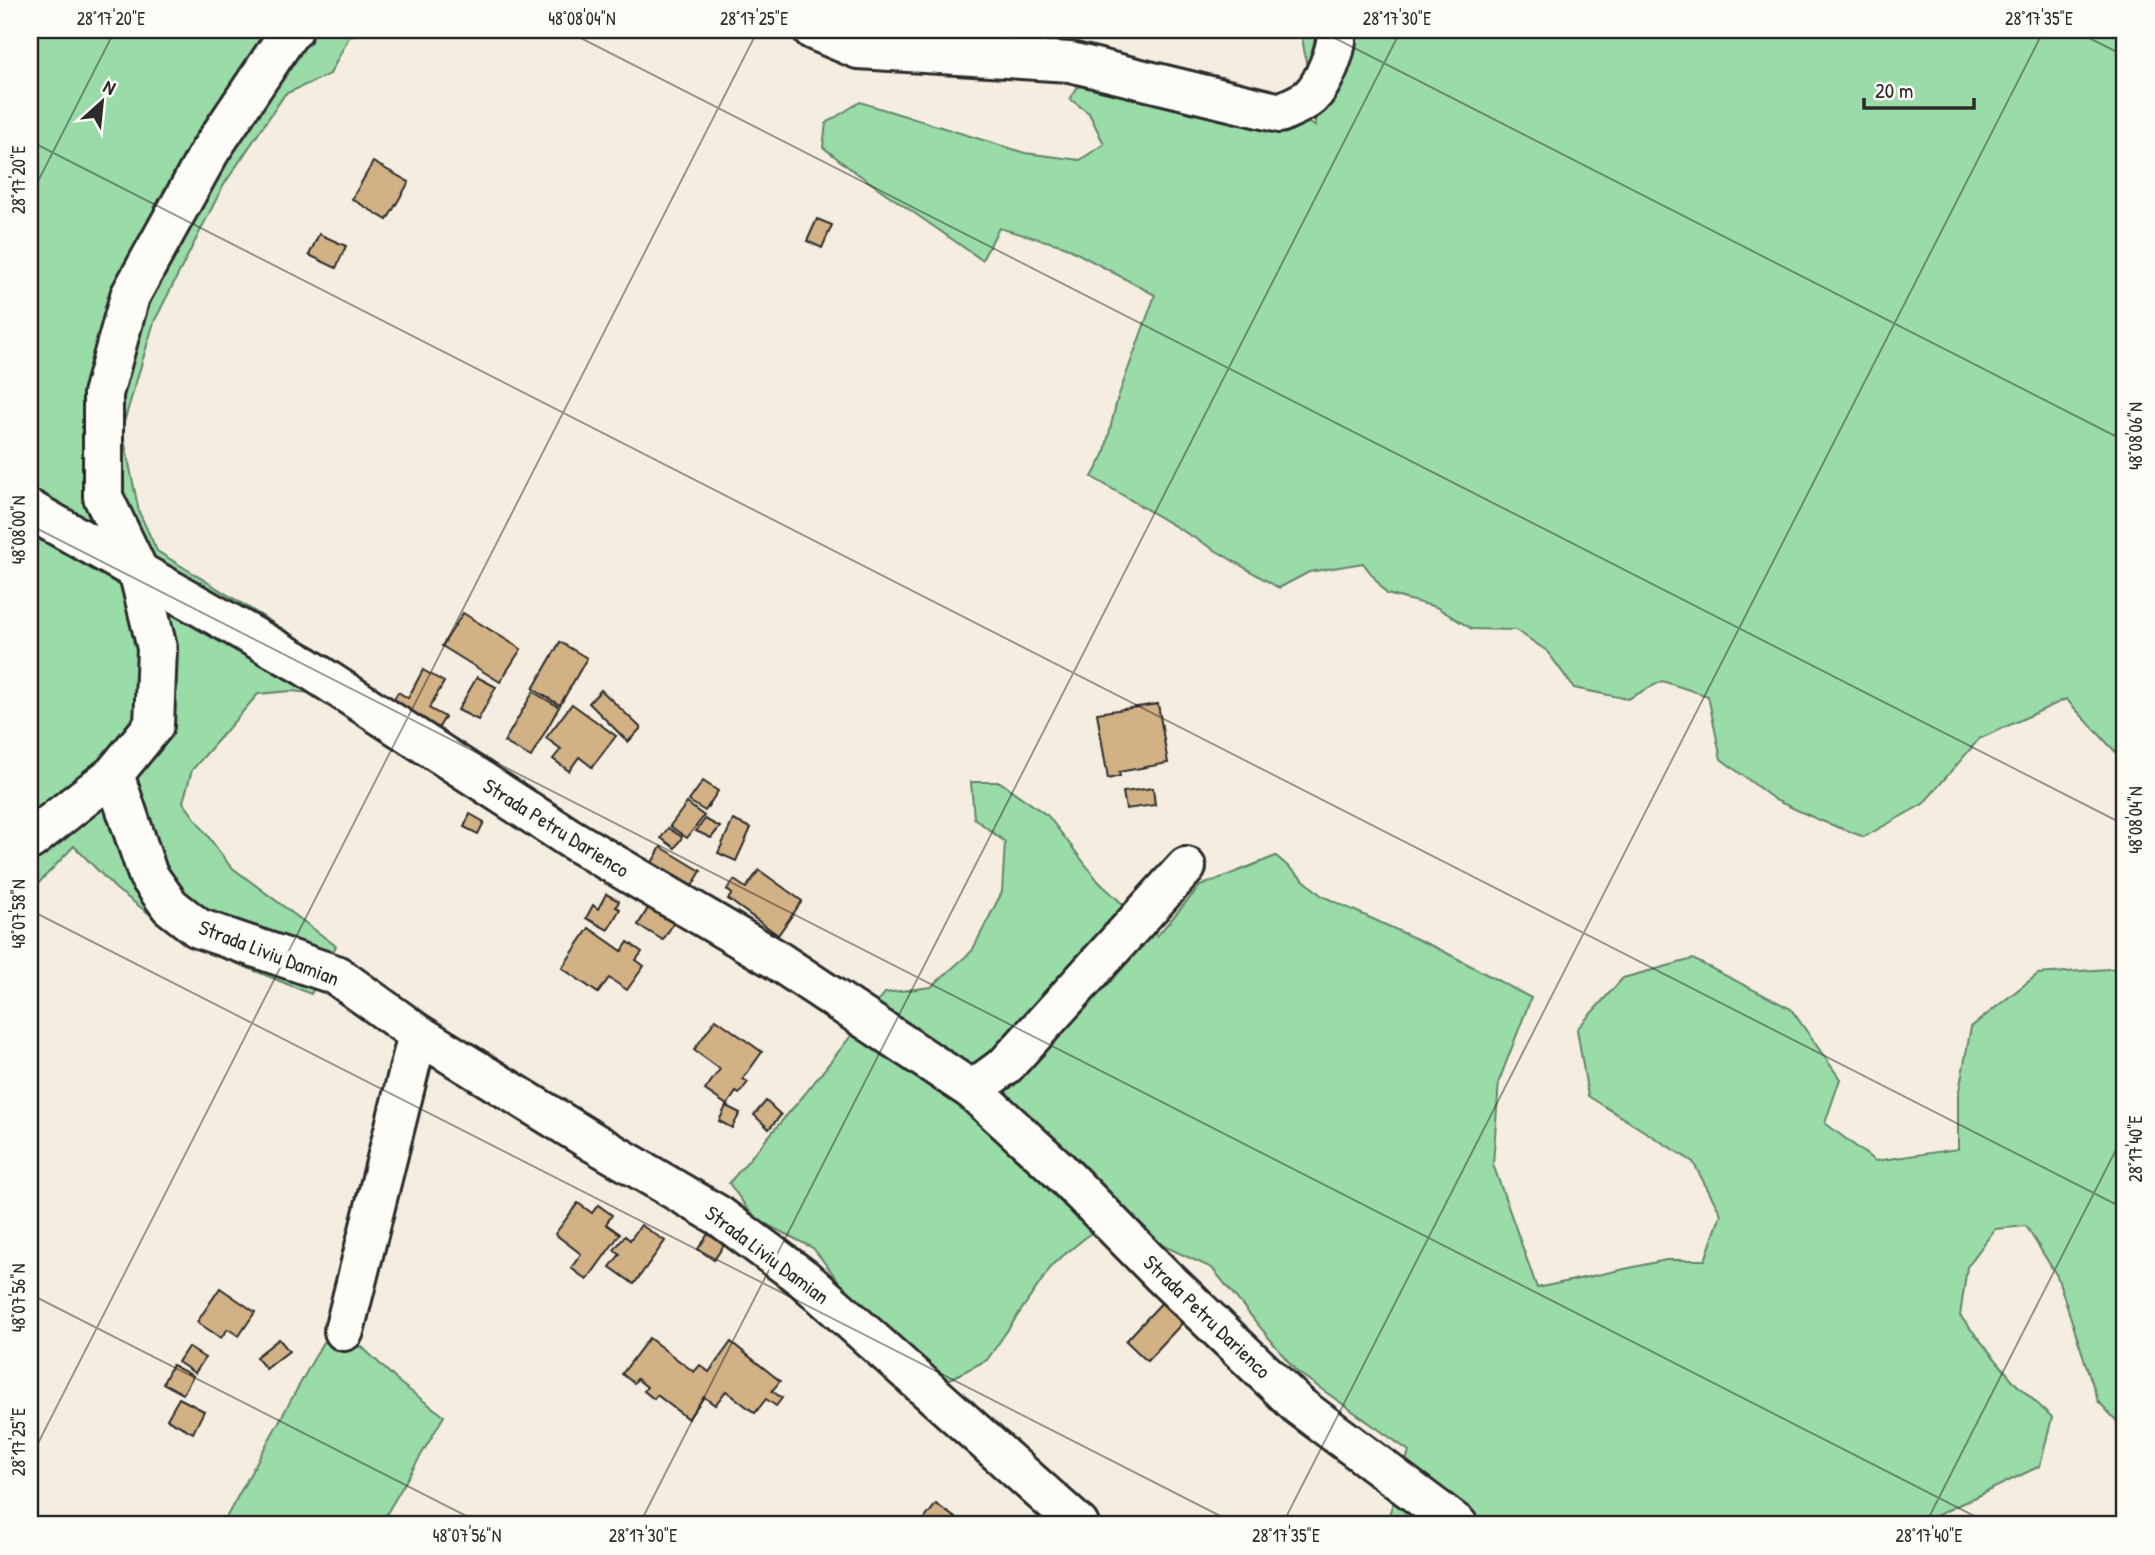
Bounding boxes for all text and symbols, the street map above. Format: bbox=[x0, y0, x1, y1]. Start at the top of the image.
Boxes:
text: 28°17'20"E bbox=[77, 6, 145, 31]
text: 48°08'04"N bbox=[548, 6, 616, 31]
text: 28°17'25"E bbox=[720, 6, 788, 31]
text: 28°17'30"E bbox=[1363, 6, 1431, 31]
text: 28°17'35"E bbox=[2005, 6, 2073, 31]
north arrow bbox=[66, 66, 136, 136]
scale bar bbox=[1864, 66, 1975, 110]
text: N bbox=[99, 73, 120, 101]
text: 20 m bbox=[1875, 76, 1913, 105]
text: 28°17'20"E bbox=[6, 146, 31, 214]
text: 48°08'06"N bbox=[2123, 402, 2148, 470]
text: 48°08'00"N bbox=[6, 496, 31, 564]
street label: Strada Petru Darienco bbox=[478, 771, 635, 884]
text: 48°08'04"N bbox=[2123, 786, 2148, 854]
text: 48°07'58"N bbox=[6, 879, 31, 949]
street label: Strada Liviu Damian bbox=[195, 912, 344, 993]
text: 28°17'40"E bbox=[2123, 1115, 2148, 1183]
street label: Strada Liviu Damian bbox=[699, 1198, 835, 1311]
street label: Strada Petru Darienco bbox=[1137, 1248, 1277, 1385]
text: 48°07'56"N bbox=[6, 1264, 31, 1332]
text: 28°17'25"E bbox=[6, 1408, 31, 1476]
text: 48°07'56"N bbox=[433, 1523, 501, 1548]
text: 28°17'30"E bbox=[609, 1523, 677, 1548]
text: 28°17'35"E bbox=[1252, 1523, 1320, 1548]
text: 28°17'40"E bbox=[1895, 1523, 1963, 1548]

